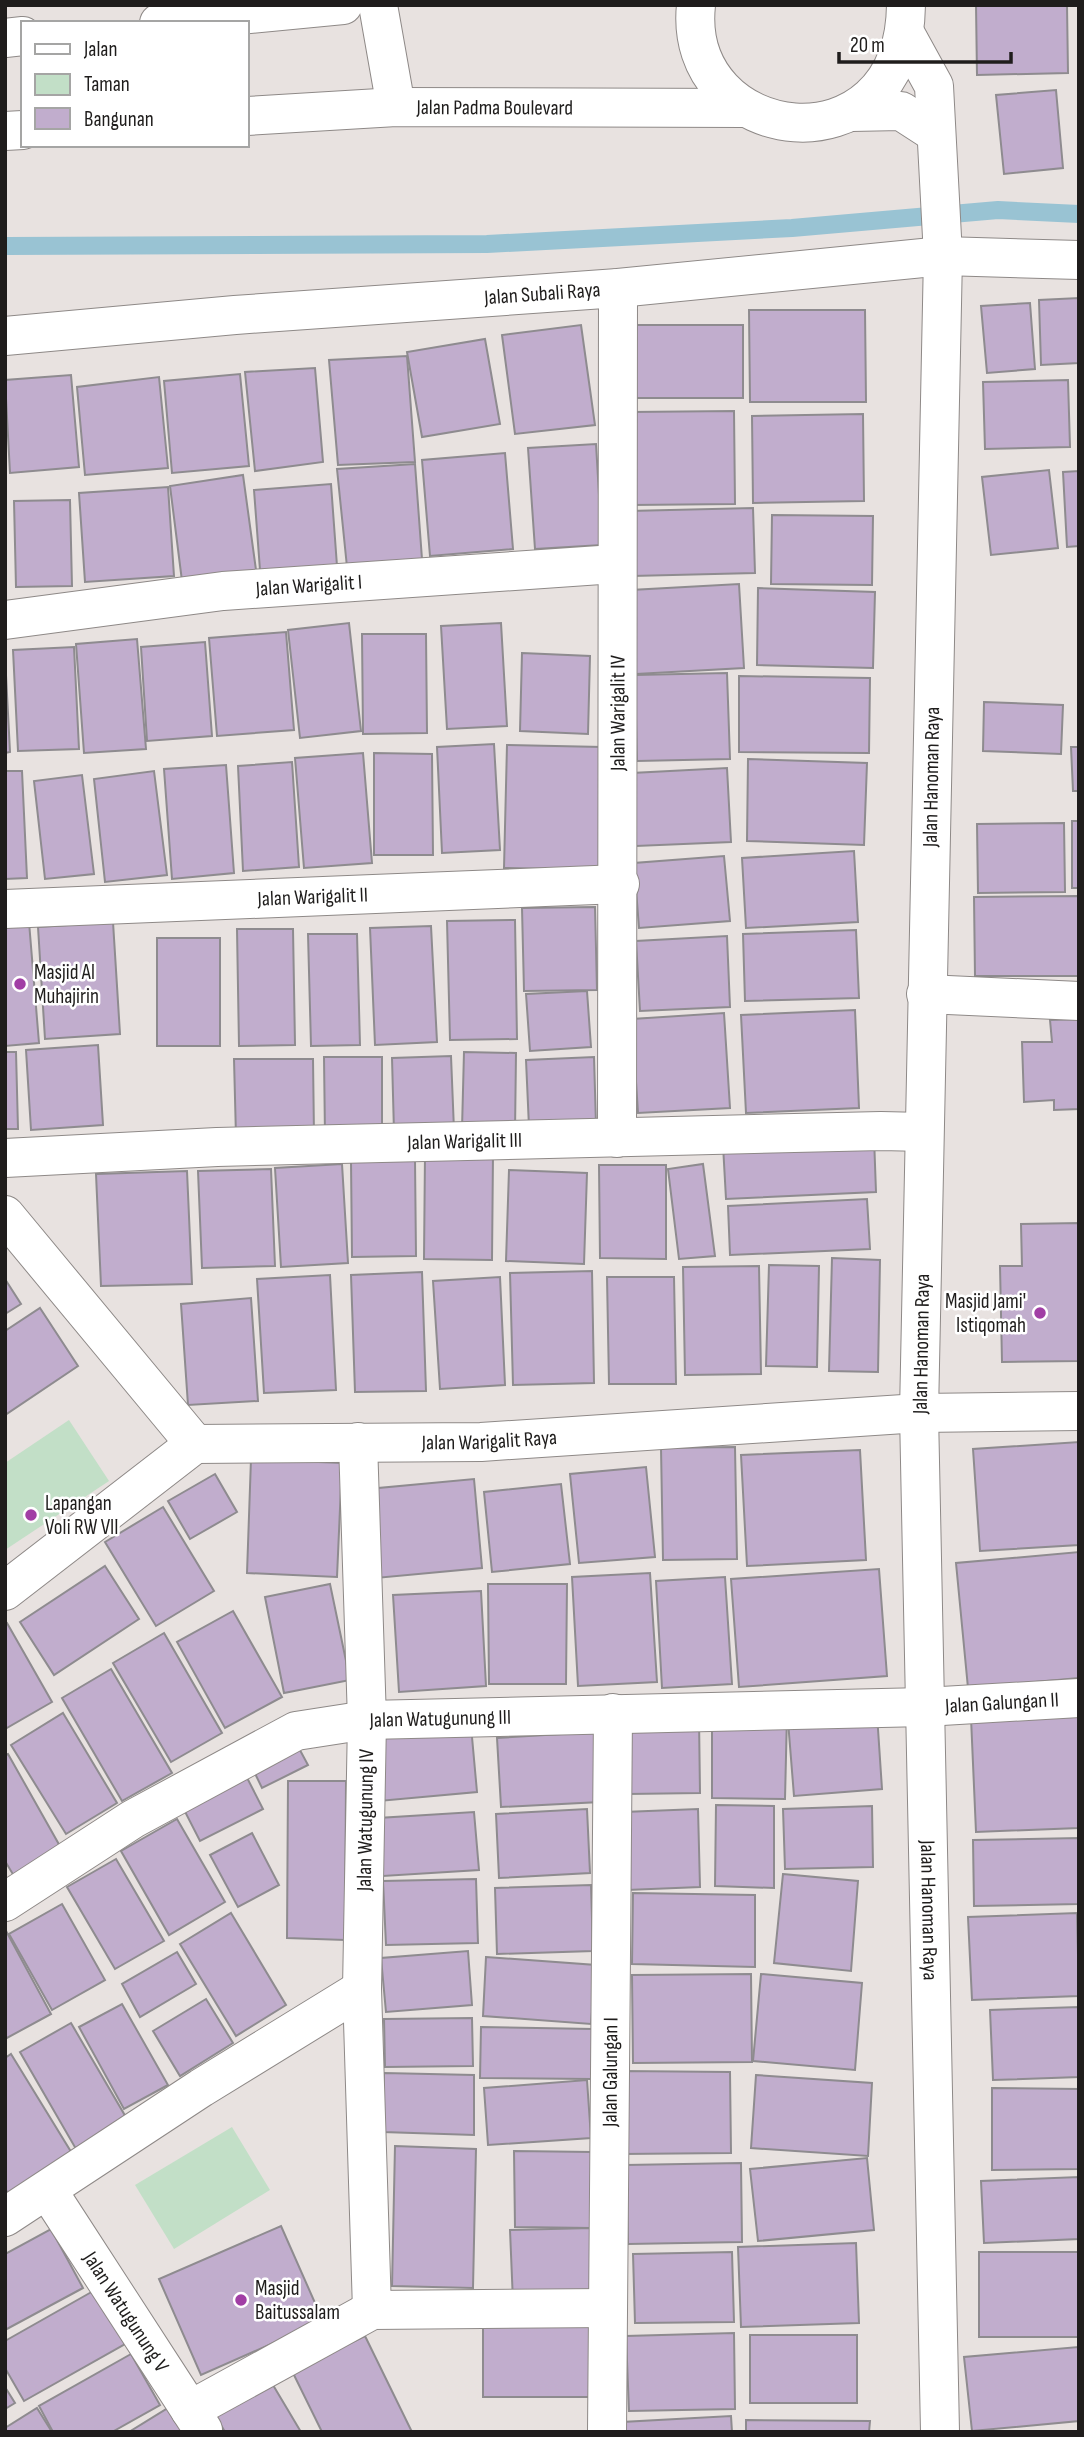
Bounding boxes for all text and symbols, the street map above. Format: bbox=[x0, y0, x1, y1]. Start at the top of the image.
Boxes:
legend bbox=[21, 21, 248, 147]
scale bar bbox=[839, 21, 1010, 65]
text: 20 m bbox=[850, 33, 885, 58]
text: Jalan bbox=[83, 37, 117, 62]
text: Taman bbox=[84, 72, 130, 97]
street label: Jalan Padma Boulevard bbox=[415, 95, 573, 121]
text: Bangunan bbox=[84, 107, 154, 132]
street label: Jalan Subali Raya bbox=[482, 277, 601, 310]
street label: Jalan Warigalit I bbox=[254, 569, 363, 602]
street label: Jalan Warigalit IV bbox=[605, 655, 631, 772]
street label: Jalan Hanoman Raya bbox=[918, 707, 945, 848]
street label: Jalan Warigalit II bbox=[256, 882, 369, 912]
place label: Masjid Al Muhajirin bbox=[34, 960, 99, 1009]
marker: Masjid Al Muhajirin bbox=[12, 976, 28, 992]
street label: Jalan Warigalit III bbox=[406, 1128, 522, 1155]
street label: Jalan Hanoman Raya bbox=[908, 1274, 935, 1415]
place label: Masjid Jami' Istiqomah bbox=[945, 1289, 1026, 1338]
marker: Masjid Jami' Istiqomah bbox=[1032, 1305, 1048, 1321]
street label: Jalan Warigalit Raya bbox=[421, 1425, 558, 1455]
place label: Lapangan Voli RW VII bbox=[45, 1491, 119, 1540]
marker: Lapangan Voli RW VII bbox=[23, 1507, 39, 1523]
street label: Jalan Galungan II bbox=[943, 1687, 1060, 1719]
street label: Jalan Watugunung III bbox=[368, 1705, 511, 1733]
street label: Jalan Watugunung IV bbox=[352, 1748, 379, 1892]
street label: Jalan Hanoman Raya bbox=[915, 1839, 943, 1981]
street label: Jalan Galungan I bbox=[598, 2017, 623, 2128]
street label: Jalan Watugunung V bbox=[77, 2246, 174, 2377]
place label: Masjid Baitussalam bbox=[255, 2276, 340, 2325]
marker: Masjid Baitussalam bbox=[233, 2292, 249, 2308]

